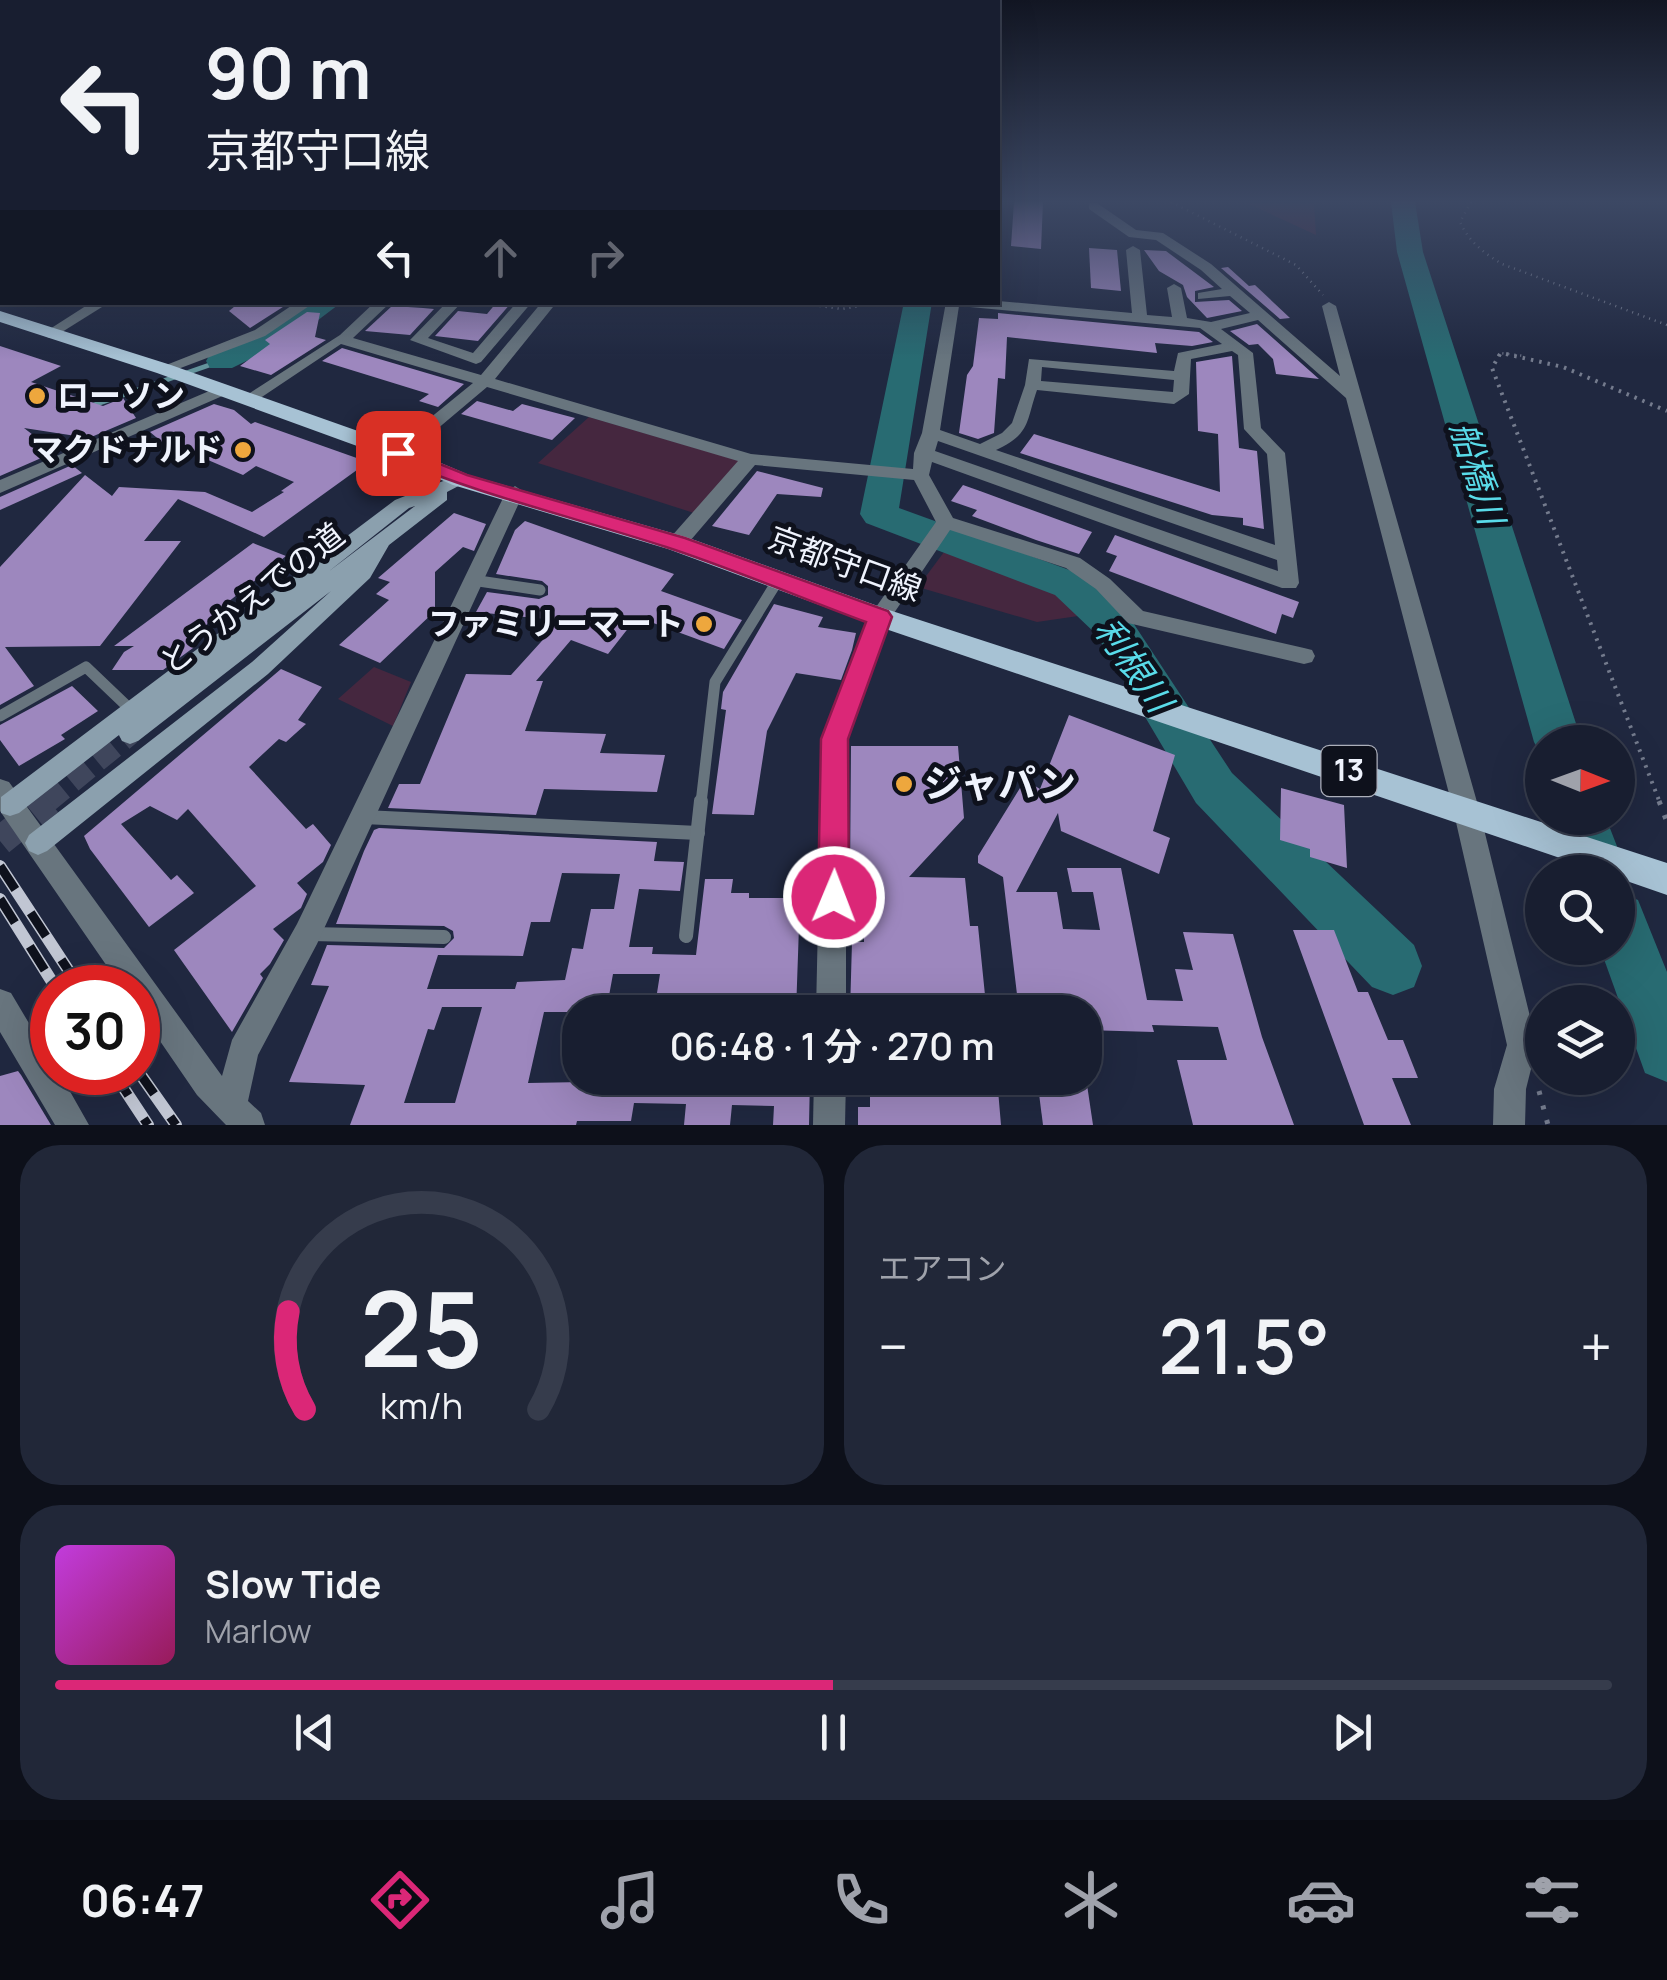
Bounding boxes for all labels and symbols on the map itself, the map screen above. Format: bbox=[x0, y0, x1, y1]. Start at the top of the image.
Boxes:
place label: ローソン bbox=[57, 373, 185, 417]
marker: ローソン bbox=[26, 385, 48, 407]
pin bbox=[356, 411, 441, 496]
water label: 船橋川 bbox=[1440, 415, 1517, 534]
place label: マクドナルド bbox=[31, 427, 223, 471]
marker: マクドナルド bbox=[232, 439, 254, 461]
street label: とうかえでの道 bbox=[150, 512, 353, 684]
street label: 京都守口線 bbox=[763, 515, 928, 611]
place label: ファミリーマート bbox=[428, 601, 684, 645]
water label: 利根川 bbox=[1084, 608, 1186, 724]
marker: ファミリーマート bbox=[693, 613, 715, 635]
north arrow bbox=[1525, 725, 1635, 835]
road number: 13 bbox=[1322, 746, 1376, 796]
place label: ジャパン bbox=[924, 756, 1076, 808]
marker: ジャパン bbox=[893, 773, 915, 795]
position arrow bbox=[782, 845, 886, 949]
speed limit sign: 30 bbox=[30, 965, 160, 1095]

